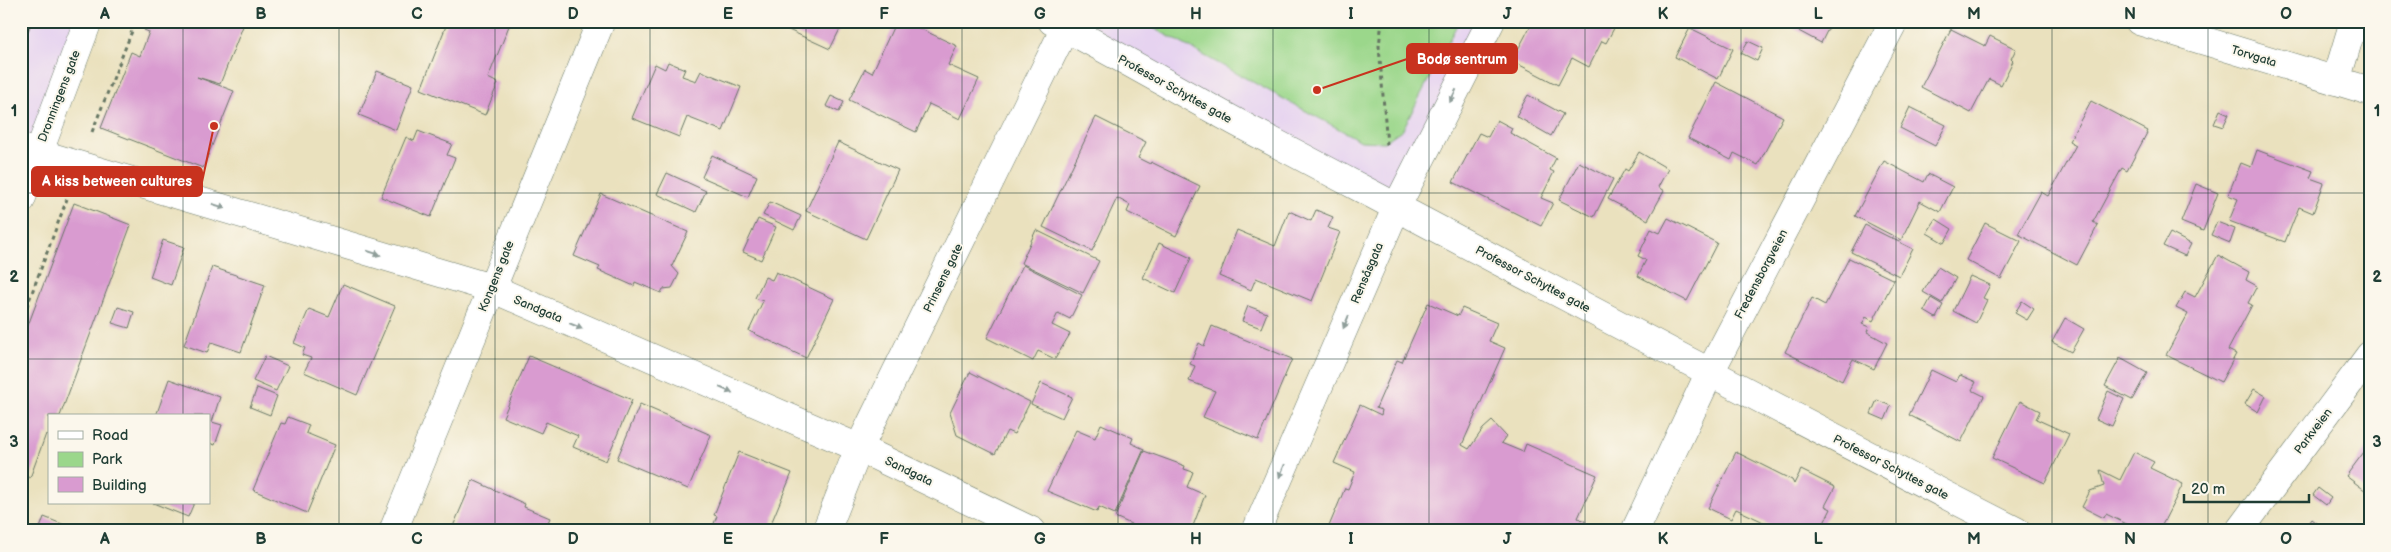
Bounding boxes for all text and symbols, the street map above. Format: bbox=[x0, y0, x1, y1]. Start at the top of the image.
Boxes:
text: A bbox=[99, 5, 110, 24]
text: B bbox=[255, 5, 267, 24]
text: C bbox=[411, 5, 423, 24]
text: D bbox=[567, 5, 579, 24]
text: E bbox=[723, 5, 733, 24]
text: F bbox=[879, 5, 889, 24]
text: G bbox=[1034, 5, 1046, 24]
text: H bbox=[1190, 5, 1202, 24]
text: I bbox=[1348, 5, 1354, 24]
text: J bbox=[1503, 5, 1512, 24]
text: K bbox=[1658, 5, 1669, 24]
text: L bbox=[1813, 5, 1823, 24]
text: M bbox=[1967, 5, 1981, 24]
text: N bbox=[2124, 5, 2136, 24]
text: O bbox=[2280, 5, 2292, 24]
street label: Torvgata bbox=[2229, 42, 2279, 71]
callout: Bodø sentrum bbox=[1407, 44, 1517, 73]
street label: Dronningens gate bbox=[35, 48, 84, 144]
text: Bodø sentrum bbox=[1417, 51, 1507, 68]
street label: Professor Schyttes gate bbox=[1115, 52, 1234, 127]
one-way arrow bbox=[1449, 89, 1457, 103]
text: 1 bbox=[11, 102, 17, 121]
text: 1 bbox=[2374, 102, 2380, 121]
callout: A kiss between cultures bbox=[32, 167, 202, 196]
text: A kiss between cultures bbox=[41, 173, 192, 190]
one-way arrow bbox=[212, 202, 227, 210]
street label: Fredensborgveien bbox=[1732, 227, 1791, 322]
street label: Kongens gate bbox=[475, 238, 518, 314]
street label: Rensåsgata bbox=[1348, 240, 1387, 306]
street label: Prinsens gate bbox=[920, 241, 967, 315]
street label: Professor Schyttes gate bbox=[1473, 243, 1593, 316]
one-way arrow bbox=[367, 250, 382, 258]
text: 2 bbox=[9, 268, 19, 287]
text: 2 bbox=[2372, 268, 2382, 287]
street label: Sandgata bbox=[511, 292, 565, 327]
one-way arrow bbox=[1342, 315, 1350, 329]
one-way arrow bbox=[569, 322, 583, 330]
one-way arrow bbox=[718, 387, 733, 394]
street label: Parkveien bbox=[2291, 405, 2336, 457]
legend bbox=[48, 414, 210, 504]
text: Road bbox=[92, 426, 128, 445]
street label: Professor Schyttes gate bbox=[1830, 432, 1951, 503]
text: 3 bbox=[9, 433, 19, 452]
text: 3 bbox=[2372, 433, 2382, 452]
text: Park bbox=[92, 450, 123, 469]
street label: Sandgata bbox=[882, 453, 935, 490]
one-way arrow bbox=[1277, 464, 1285, 478]
scale bar bbox=[2184, 472, 2308, 504]
text: Building bbox=[92, 476, 147, 495]
text: 20 m bbox=[2191, 480, 2225, 499]
text: A bbox=[99, 530, 110, 549]
text: B bbox=[255, 530, 267, 549]
text: C bbox=[411, 530, 423, 549]
text: D bbox=[567, 530, 579, 549]
text: E bbox=[723, 530, 733, 549]
text: F bbox=[879, 530, 889, 549]
text: G bbox=[1034, 530, 1046, 549]
text: H bbox=[1190, 530, 1202, 549]
text: I bbox=[1348, 530, 1354, 549]
text: J bbox=[1503, 530, 1512, 549]
text: K bbox=[1658, 530, 1669, 549]
text: L bbox=[1813, 530, 1823, 549]
text: M bbox=[1967, 530, 1981, 549]
text: N bbox=[2124, 530, 2136, 549]
text: O bbox=[2280, 530, 2292, 549]

